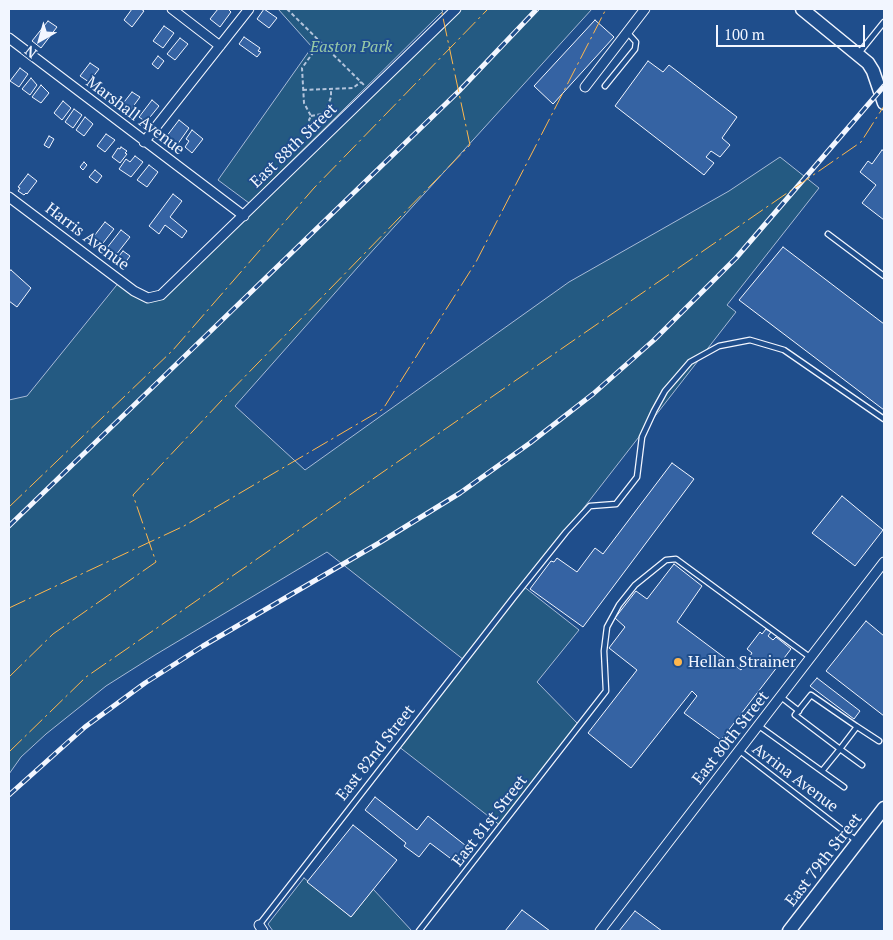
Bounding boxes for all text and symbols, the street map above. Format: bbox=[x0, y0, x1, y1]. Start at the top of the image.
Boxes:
north arrow bbox=[15, 15, 65, 65]
scale bar bbox=[718, 15, 867, 47]
text: 100 m bbox=[724, 24, 765, 44]
park label: Easton Park bbox=[310, 37, 392, 57]
text: N bbox=[20, 41, 40, 63]
street label: Marshall Avenue bbox=[82, 73, 188, 159]
street label: East 88th Street bbox=[247, 100, 341, 192]
street label: Harris Avenue bbox=[41, 199, 133, 275]
place label: Hellan Strainer bbox=[688, 652, 796, 672]
marker: Hellan Strainer bbox=[672, 656, 684, 668]
street label: East 80th Street bbox=[689, 688, 773, 788]
street label: East 82nd Street bbox=[333, 701, 419, 805]
street label: Avrina Avenue bbox=[748, 739, 842, 817]
street label: East 81st Street bbox=[448, 771, 532, 871]
street label: East 79th Street bbox=[782, 810, 866, 910]

